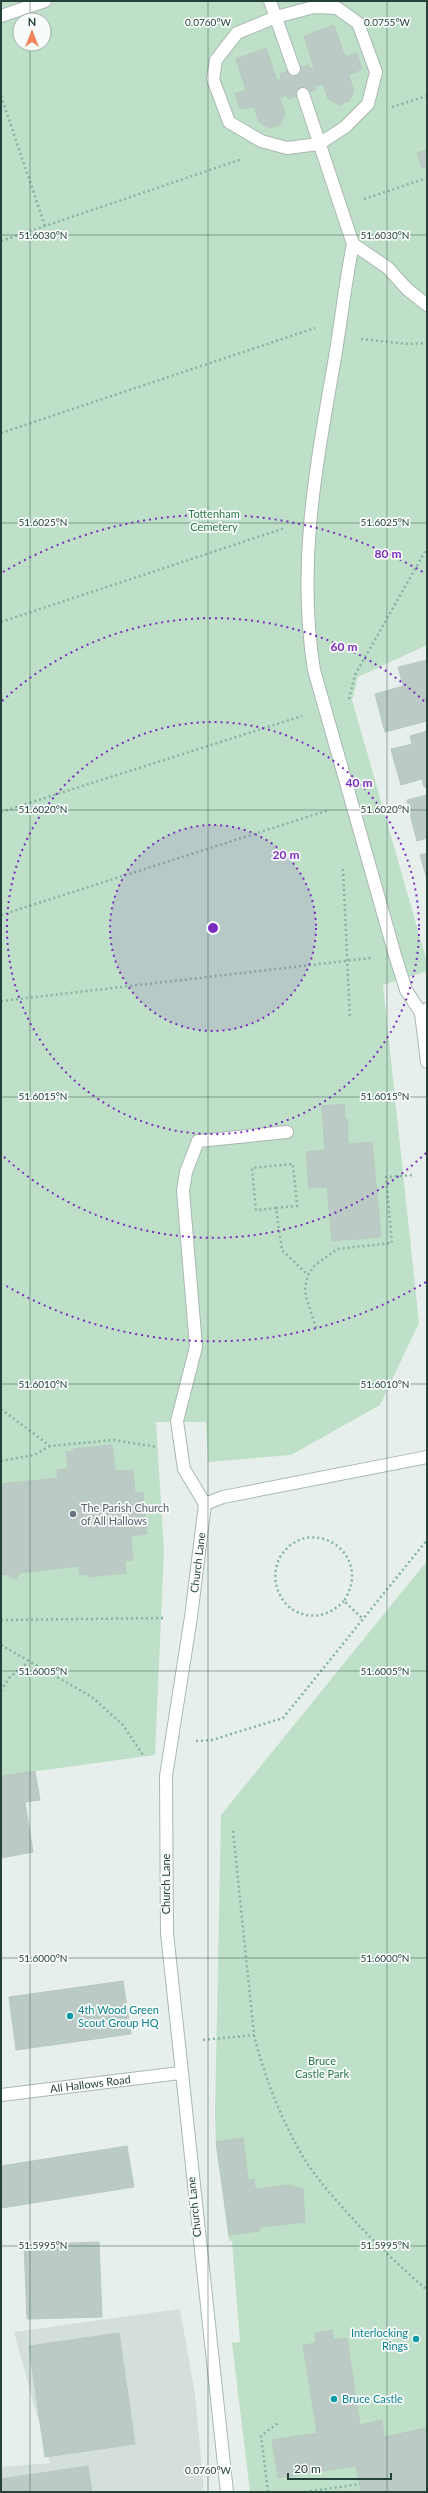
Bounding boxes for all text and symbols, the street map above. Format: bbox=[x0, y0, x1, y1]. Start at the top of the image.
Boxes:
north arrow bbox=[12, 12, 52, 52]
text: N bbox=[28, 15, 36, 28]
text: 0.0760°W bbox=[185, 16, 232, 28]
text: 0.0755°W bbox=[364, 16, 411, 28]
text: 51.6030°N bbox=[19, 229, 67, 241]
text: 51.6030°N bbox=[361, 229, 409, 241]
park label: Tottenham Cemetery bbox=[188, 507, 240, 533]
text: 51.6025°N bbox=[19, 516, 67, 528]
text: 51.6025°N bbox=[361, 516, 409, 528]
text: 80 m bbox=[375, 546, 401, 561]
text: 60 m bbox=[331, 639, 357, 654]
text: 40 m bbox=[346, 775, 372, 790]
text: 51.6020°N bbox=[19, 803, 67, 815]
text: 51.6020°N bbox=[361, 803, 409, 815]
text: 20 m bbox=[273, 847, 299, 862]
centre of rings bbox=[206, 921, 220, 935]
text: 51.6015°N bbox=[19, 1090, 67, 1102]
text: 51.6015°N bbox=[361, 1090, 409, 1102]
text: 51.6010°N bbox=[19, 1378, 67, 1390]
text: 51.6010°N bbox=[361, 1378, 409, 1390]
place label: The Parish Church of All Hallows bbox=[81, 1501, 169, 1527]
marker: The Parish Church of All Hallows bbox=[68, 1509, 78, 1519]
street label: Church Lane bbox=[187, 1531, 207, 1593]
text: 51.6005°N bbox=[19, 1665, 67, 1677]
text: 51.6005°N bbox=[361, 1665, 409, 1677]
street label: Church Lane bbox=[159, 1853, 172, 1914]
text: 51.6000°N bbox=[19, 1952, 67, 1964]
text: 51.6000°N bbox=[361, 1952, 409, 1964]
place label: 4th Wood Green Scout Group HQ bbox=[78, 2003, 159, 2029]
marker: 4th Wood Green Scout Group HQ bbox=[65, 2011, 75, 2021]
park label: Bruce Castle Park bbox=[295, 2054, 350, 2080]
street label: All Hallows Road bbox=[49, 2072, 131, 2095]
street label: Church Lane bbox=[184, 2176, 203, 2238]
text: 51.5995°N bbox=[19, 2239, 67, 2251]
text: 51.5995°N bbox=[361, 2239, 409, 2251]
place label: Interlocking Rings bbox=[351, 2326, 408, 2352]
marker: Interlocking Rings bbox=[411, 2334, 421, 2344]
place label: Bruce Castle bbox=[342, 2392, 403, 2405]
marker: Bruce Castle bbox=[329, 2394, 339, 2404]
scale bar bbox=[288, 2455, 391, 2481]
text: 20 m bbox=[294, 2461, 321, 2476]
text: 0.0760°W bbox=[185, 2464, 232, 2476]

